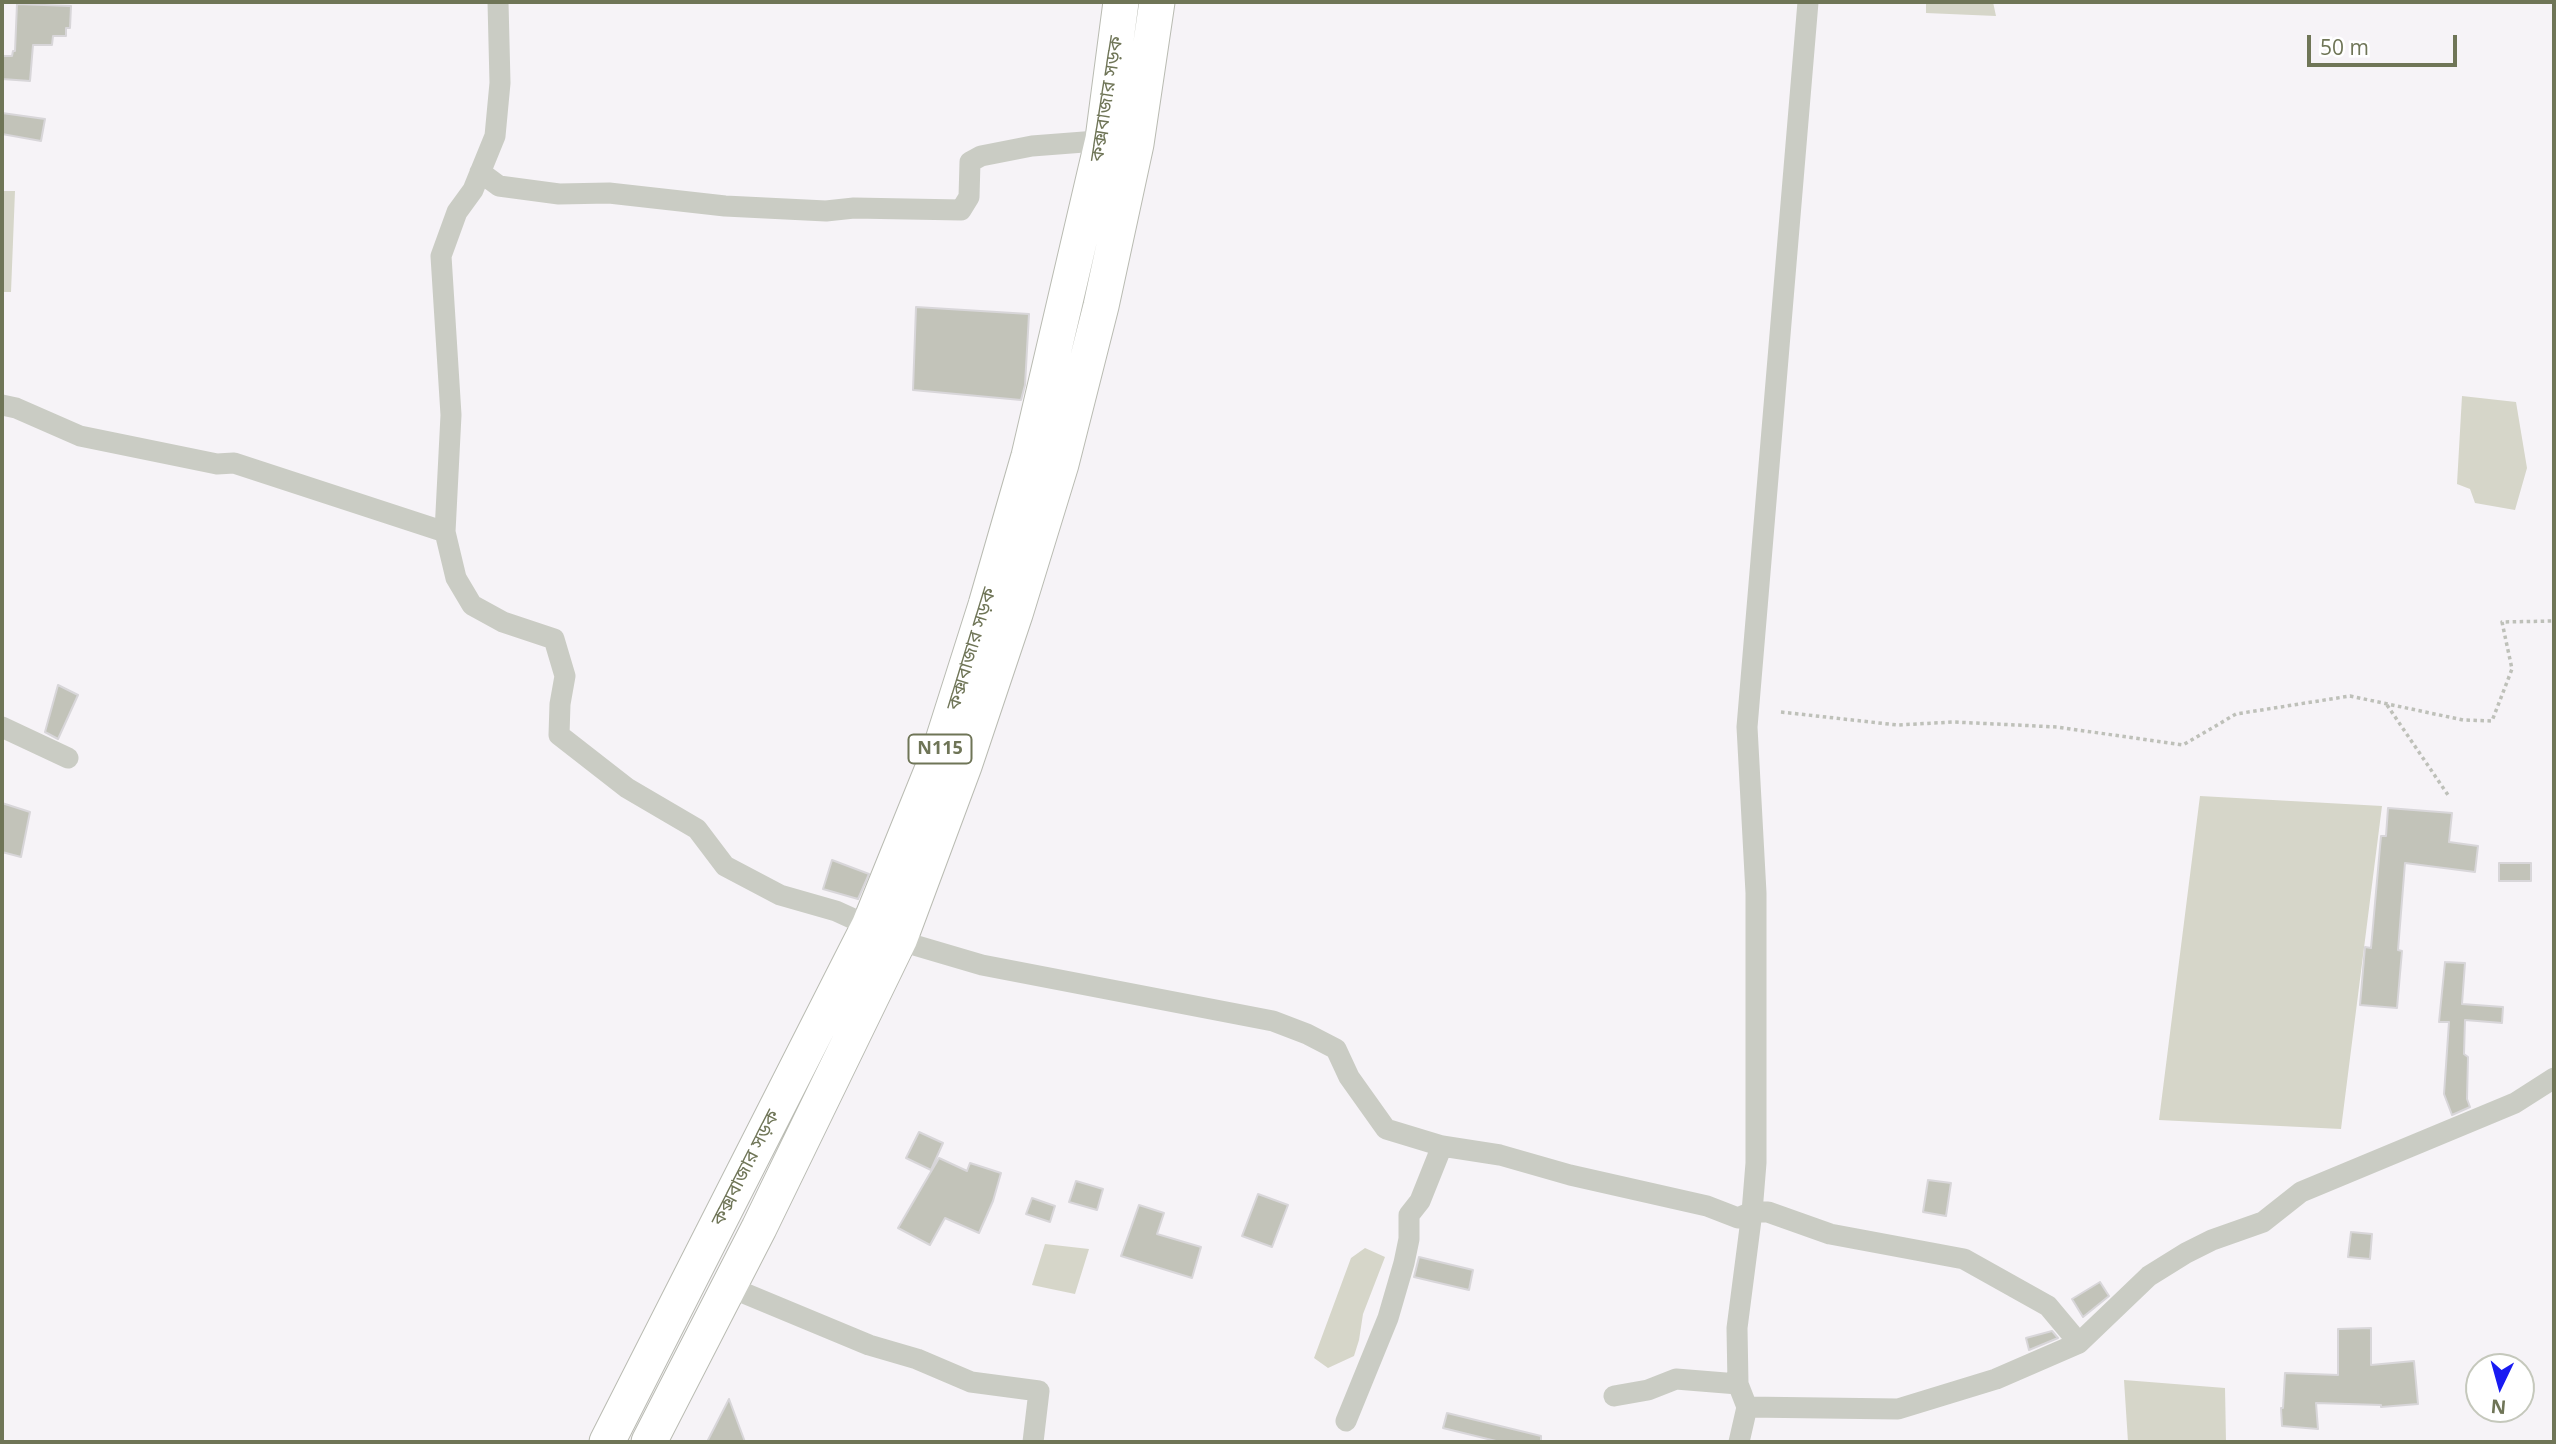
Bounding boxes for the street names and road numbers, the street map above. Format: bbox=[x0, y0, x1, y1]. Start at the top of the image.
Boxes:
street label: কক্সবাজার সড়ক bbox=[1086, 34, 1128, 164]
street label: কক্সবাজার সড়ক bbox=[943, 585, 1001, 713]
road number: N115 bbox=[908, 734, 972, 764]
street label: কক্সবাজার সড়ক bbox=[707, 1106, 785, 1230]

